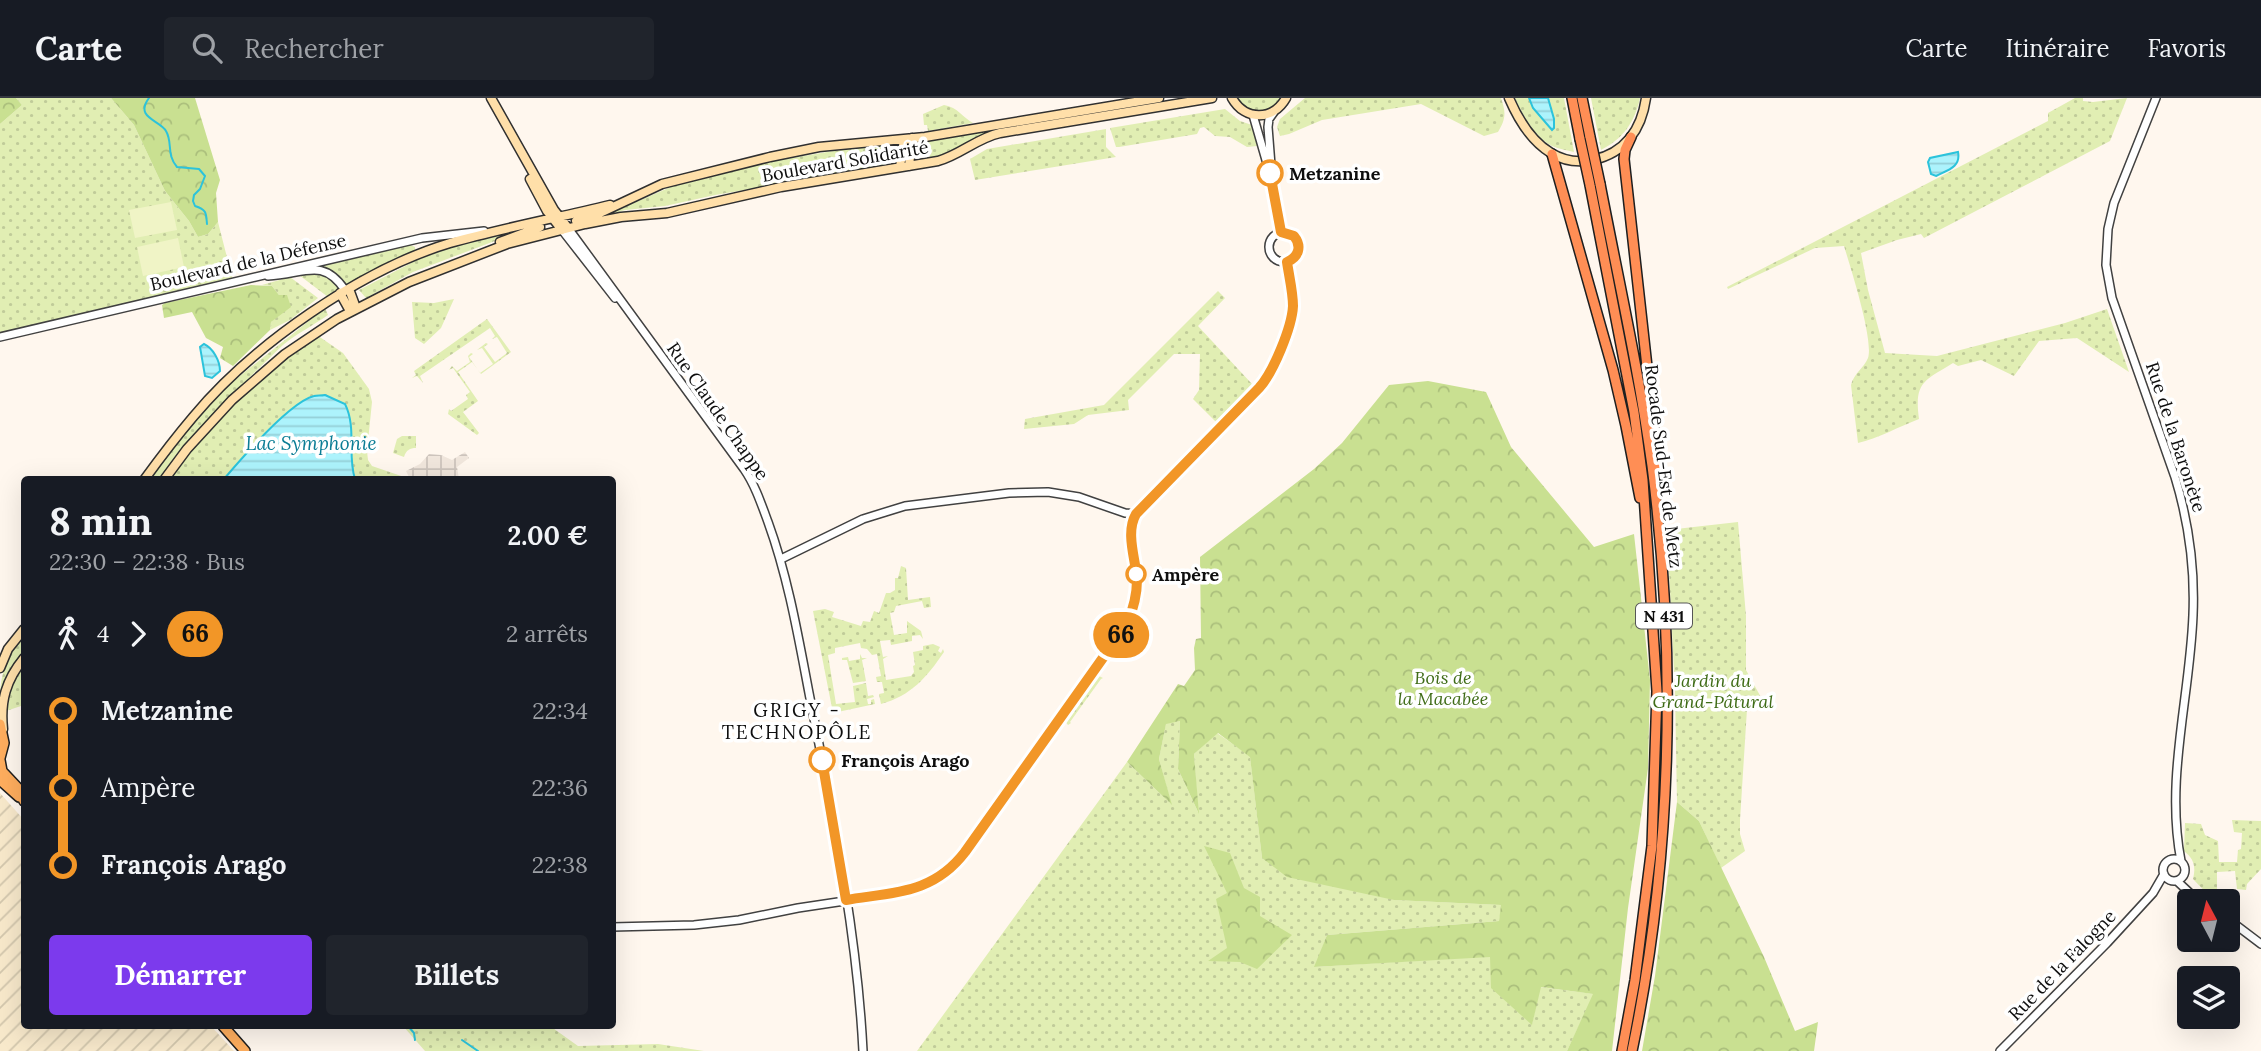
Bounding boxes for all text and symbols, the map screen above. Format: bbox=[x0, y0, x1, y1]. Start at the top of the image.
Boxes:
search box bbox=[164, 17, 654, 80]
text: Carte bbox=[35, 27, 122, 69]
icon: search bbox=[188, 29, 226, 67]
text: Rechercher bbox=[244, 32, 384, 65]
text: Carte bbox=[1906, 33, 1968, 64]
text: Itinéraire bbox=[2006, 33, 2109, 64]
text: Favoris bbox=[2147, 33, 2226, 64]
street label: Boulevard Solidarité bbox=[760, 135, 930, 187]
marker: Metzanine bbox=[1257, 160, 1283, 186]
place label: Metzanine bbox=[1289, 162, 1381, 185]
street label: Boulevard de la Défense bbox=[148, 228, 348, 296]
street label: Rue Claude Chappe bbox=[662, 338, 774, 485]
street label: Rue de la Baronète bbox=[2141, 359, 2211, 515]
street label: Rocade Sud-Est de Metz bbox=[1640, 363, 1688, 569]
water label: Lac Symphonie bbox=[245, 431, 377, 455]
text: 8 min bbox=[49, 497, 152, 545]
text: 2.00 € bbox=[508, 519, 588, 552]
text: 22:30 – 22:38 · Bus bbox=[49, 547, 245, 576]
place label: Ampère bbox=[1152, 563, 1219, 586]
marker: Ampère bbox=[1126, 564, 1146, 584]
road number: N 431 bbox=[1636, 603, 1692, 628]
line badge: 66 bbox=[1090, 612, 1152, 658]
icon: walk bbox=[49, 615, 87, 653]
icon: forward bbox=[119, 615, 157, 653]
text: 66 bbox=[181, 618, 209, 649]
text: 4 bbox=[97, 619, 109, 648]
text: 2 arrêts bbox=[506, 619, 588, 648]
text: 66 bbox=[1107, 619, 1135, 650]
park label: Bois de la Macabée bbox=[1398, 666, 1488, 710]
park label: Jardin du Grand-Pâtural bbox=[1652, 669, 1774, 713]
text: Metzanine bbox=[101, 694, 233, 727]
text: 22:34 bbox=[532, 696, 588, 725]
district label: GRIGY - TECHNOPÔLE bbox=[722, 698, 872, 744]
marker: François Arago bbox=[809, 747, 835, 773]
place label: François Arago bbox=[841, 749, 969, 772]
text: Ampère bbox=[101, 771, 195, 804]
text: 22:36 bbox=[531, 773, 588, 802]
text: François Arago bbox=[101, 848, 286, 881]
text: 22:38 bbox=[532, 850, 588, 879]
north arrow bbox=[2177, 889, 2240, 952]
map controls bbox=[2177, 889, 2240, 1029]
street label: Rue de la Falogne bbox=[2003, 905, 2121, 1025]
button: Démarrer bbox=[49, 935, 312, 1015]
button: Billets bbox=[326, 935, 588, 1015]
button: layers bbox=[2177, 966, 2240, 1029]

